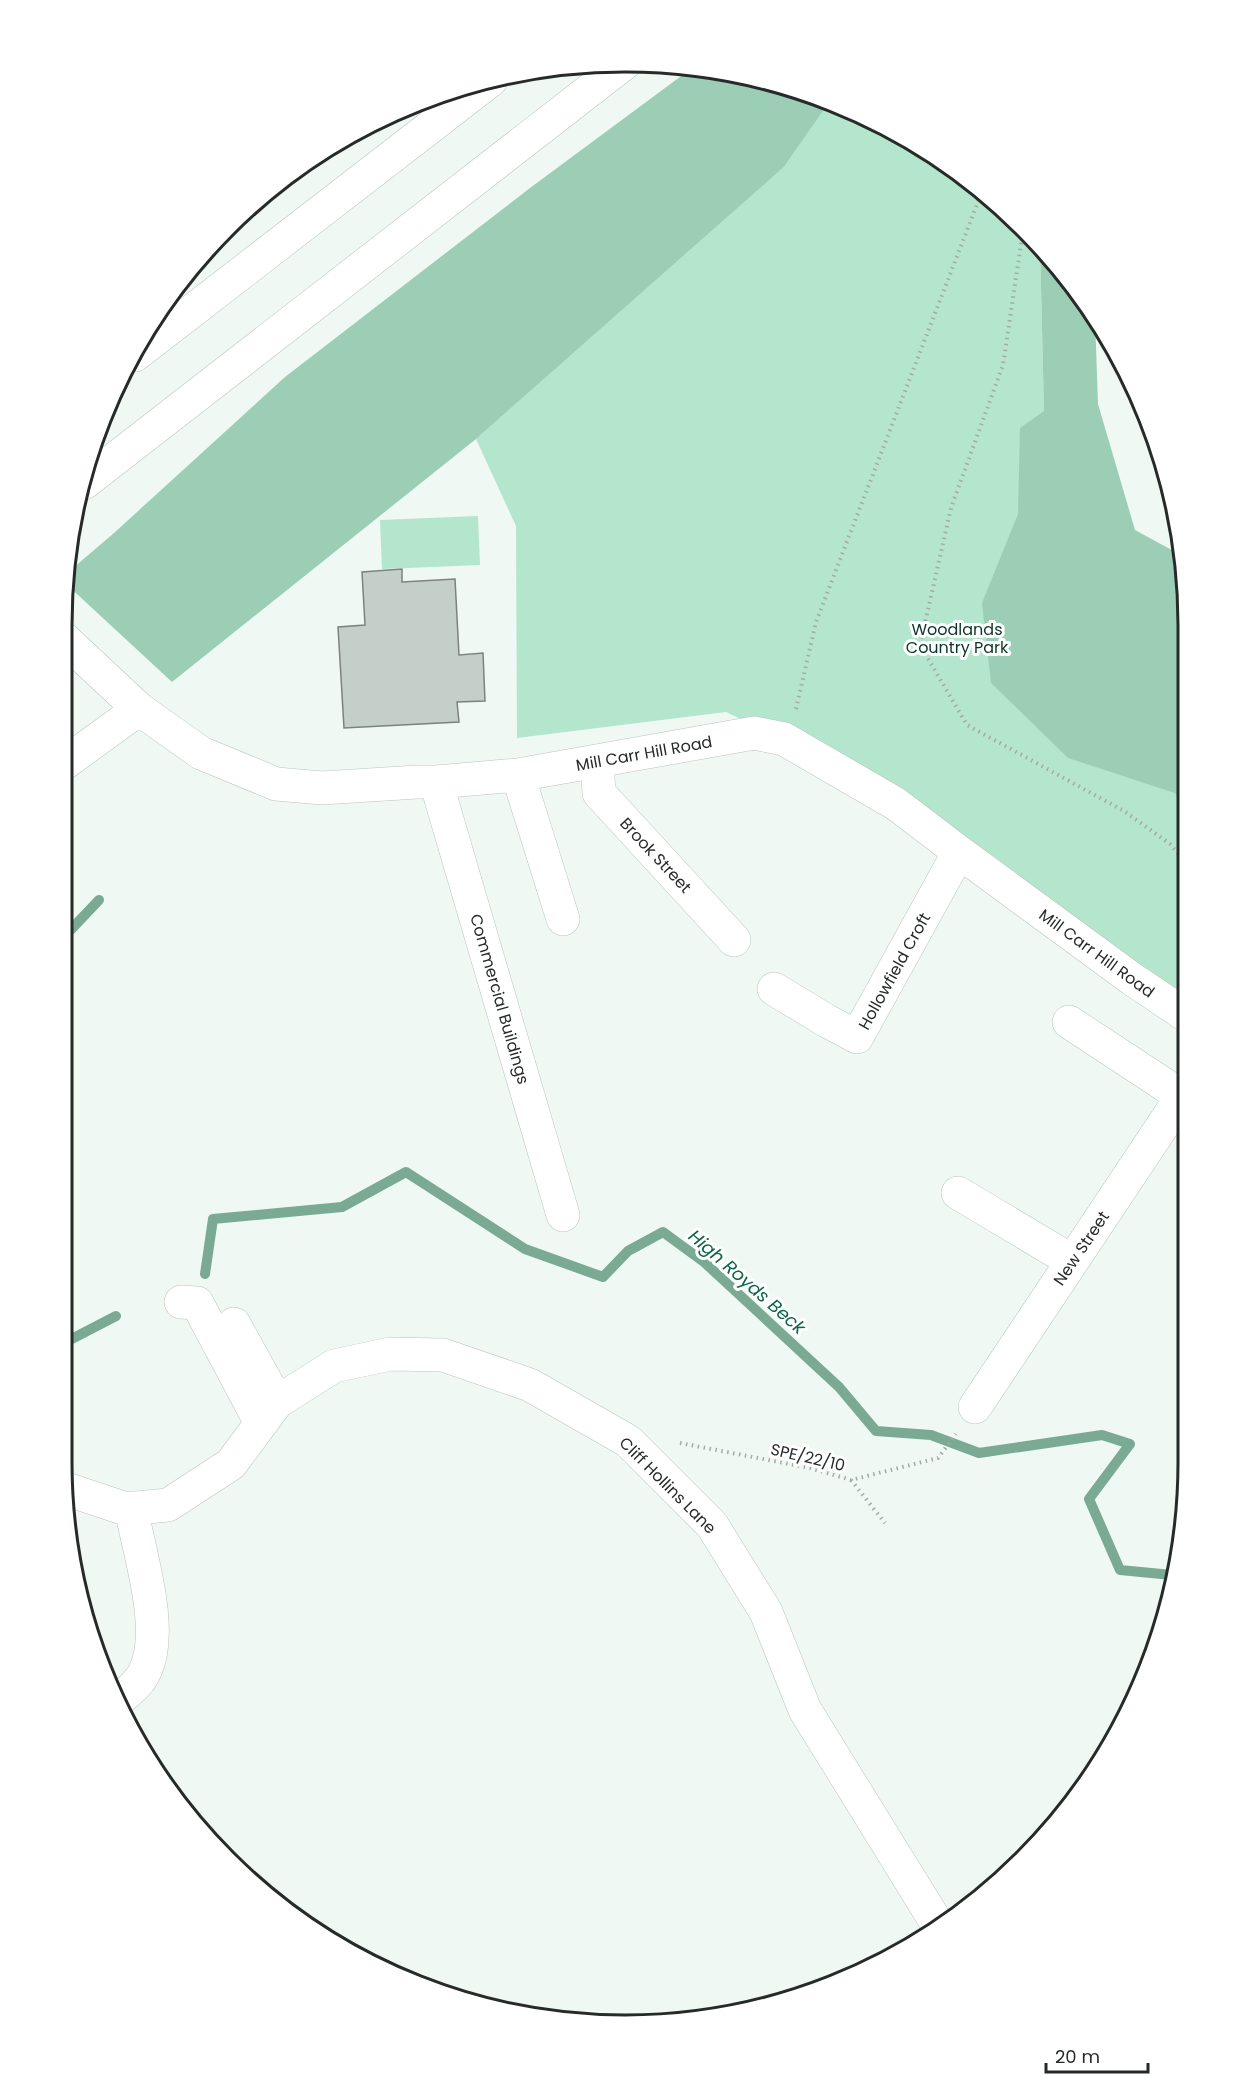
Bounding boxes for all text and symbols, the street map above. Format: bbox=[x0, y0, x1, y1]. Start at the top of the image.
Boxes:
park label: Woodlands Country Park bbox=[906, 618, 1009, 659]
street label: Mill Carr Hill Road bbox=[574, 730, 714, 777]
street label: Brook Street bbox=[615, 813, 697, 898]
street label: Mill Carr Hill Road bbox=[1034, 904, 1159, 1003]
street label: Hollowfield Croft bbox=[853, 909, 936, 1034]
street label: Commercial Buildings bbox=[464, 911, 535, 1087]
street label: New Street bbox=[1048, 1206, 1115, 1290]
water label: High Royds Beck bbox=[683, 1224, 812, 1340]
street label: Cliff Hollins Lane bbox=[614, 1432, 721, 1539]
street label: SPE/22/10 bbox=[768, 1438, 847, 1477]
scale bar bbox=[1046, 2036, 1148, 2074]
text: 20 m bbox=[1055, 2044, 1100, 2069]

